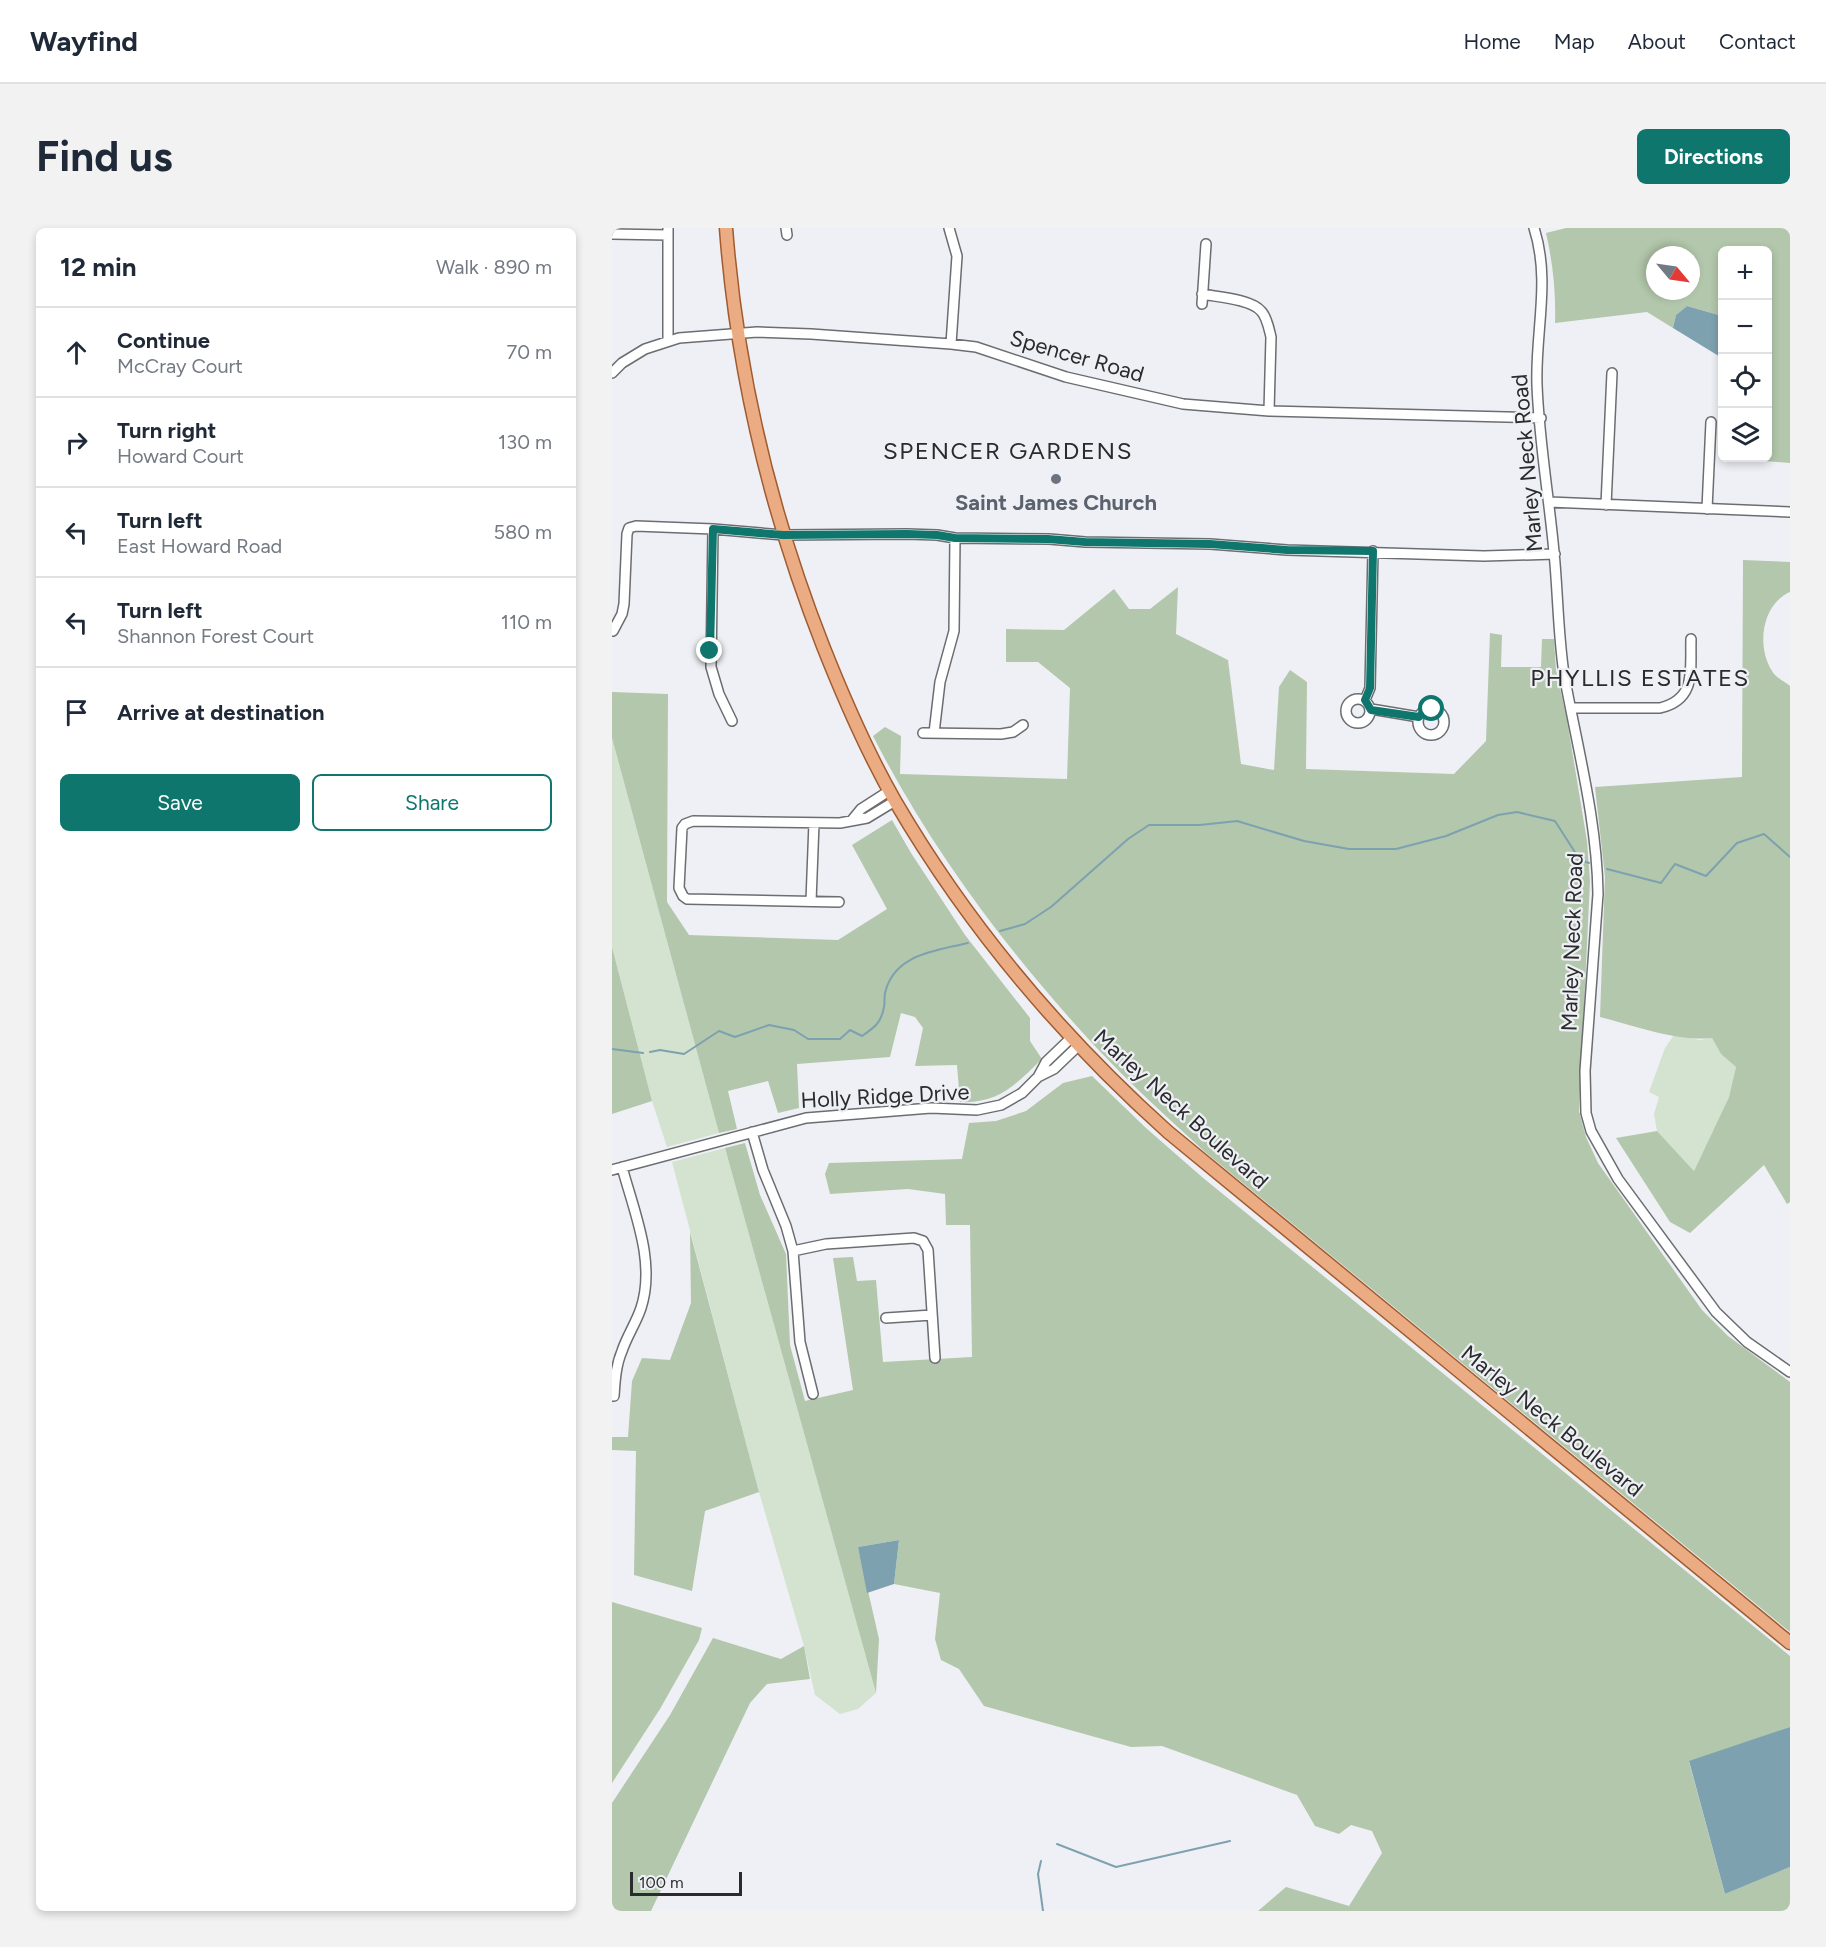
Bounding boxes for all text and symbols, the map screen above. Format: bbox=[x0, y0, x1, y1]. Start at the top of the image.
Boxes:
text: Wayfind bbox=[30, 24, 138, 58]
text: Home bbox=[1464, 29, 1521, 54]
text: Map bbox=[1554, 29, 1595, 54]
text: About bbox=[1628, 29, 1686, 54]
text: Contact bbox=[1719, 29, 1796, 54]
button: Directions bbox=[1637, 129, 1790, 184]
text: Find us bbox=[36, 131, 173, 182]
north arrow bbox=[1646, 246, 1700, 300]
map controls bbox=[1718, 246, 1772, 462]
button: + bbox=[1718, 246, 1772, 300]
text: 12 min bbox=[60, 251, 136, 283]
text: Walk · 890 m bbox=[436, 255, 552, 279]
button: − bbox=[1718, 300, 1772, 354]
street label: Spencer Road bbox=[1007, 324, 1147, 388]
text: Continue bbox=[117, 327, 210, 354]
icon: ahead bbox=[60, 336, 93, 369]
text: 70 m bbox=[506, 340, 552, 364]
text: McCray Court bbox=[117, 354, 243, 378]
button: locate bbox=[1718, 354, 1772, 408]
street label: Marley Neck Road bbox=[1506, 373, 1548, 553]
button: layers bbox=[1718, 408, 1772, 462]
text: Turn right bbox=[117, 417, 216, 444]
icon: right bbox=[60, 426, 93, 459]
text: 130 m bbox=[498, 430, 552, 454]
district label: SPENCER GARDENS bbox=[883, 436, 1133, 465]
text: Howard Court bbox=[117, 444, 244, 468]
marker: Saint James Church bbox=[1049, 472, 1063, 486]
place label: Saint James Church bbox=[955, 489, 1157, 516]
text: Turn left bbox=[117, 507, 203, 534]
icon: left bbox=[60, 516, 93, 549]
text: 580 m bbox=[493, 520, 552, 544]
text: East Howard Road bbox=[117, 534, 282, 558]
text: Turn left bbox=[117, 597, 203, 624]
icon: left bbox=[60, 606, 93, 639]
text: 110 m bbox=[501, 610, 552, 634]
text: Shannon Forest Court bbox=[117, 624, 314, 648]
route end bbox=[696, 637, 722, 663]
district label: PHYLLIS ESTATES bbox=[1530, 663, 1750, 692]
route start bbox=[1418, 695, 1444, 721]
icon: arrive bbox=[60, 696, 93, 729]
text: Arrive at destination bbox=[117, 699, 325, 726]
button: Save bbox=[60, 774, 300, 831]
button: Share bbox=[312, 774, 552, 831]
street label: Marley Neck Road bbox=[1555, 852, 1589, 1032]
street label: Marley Neck Boulevard bbox=[1088, 1023, 1274, 1195]
street label: Holly Ridge Drive bbox=[800, 1078, 970, 1114]
street label: Marley Neck Boulevard bbox=[1456, 1340, 1648, 1502]
scale bar bbox=[630, 1869, 742, 1896]
text: 100 m bbox=[639, 1873, 684, 1892]

